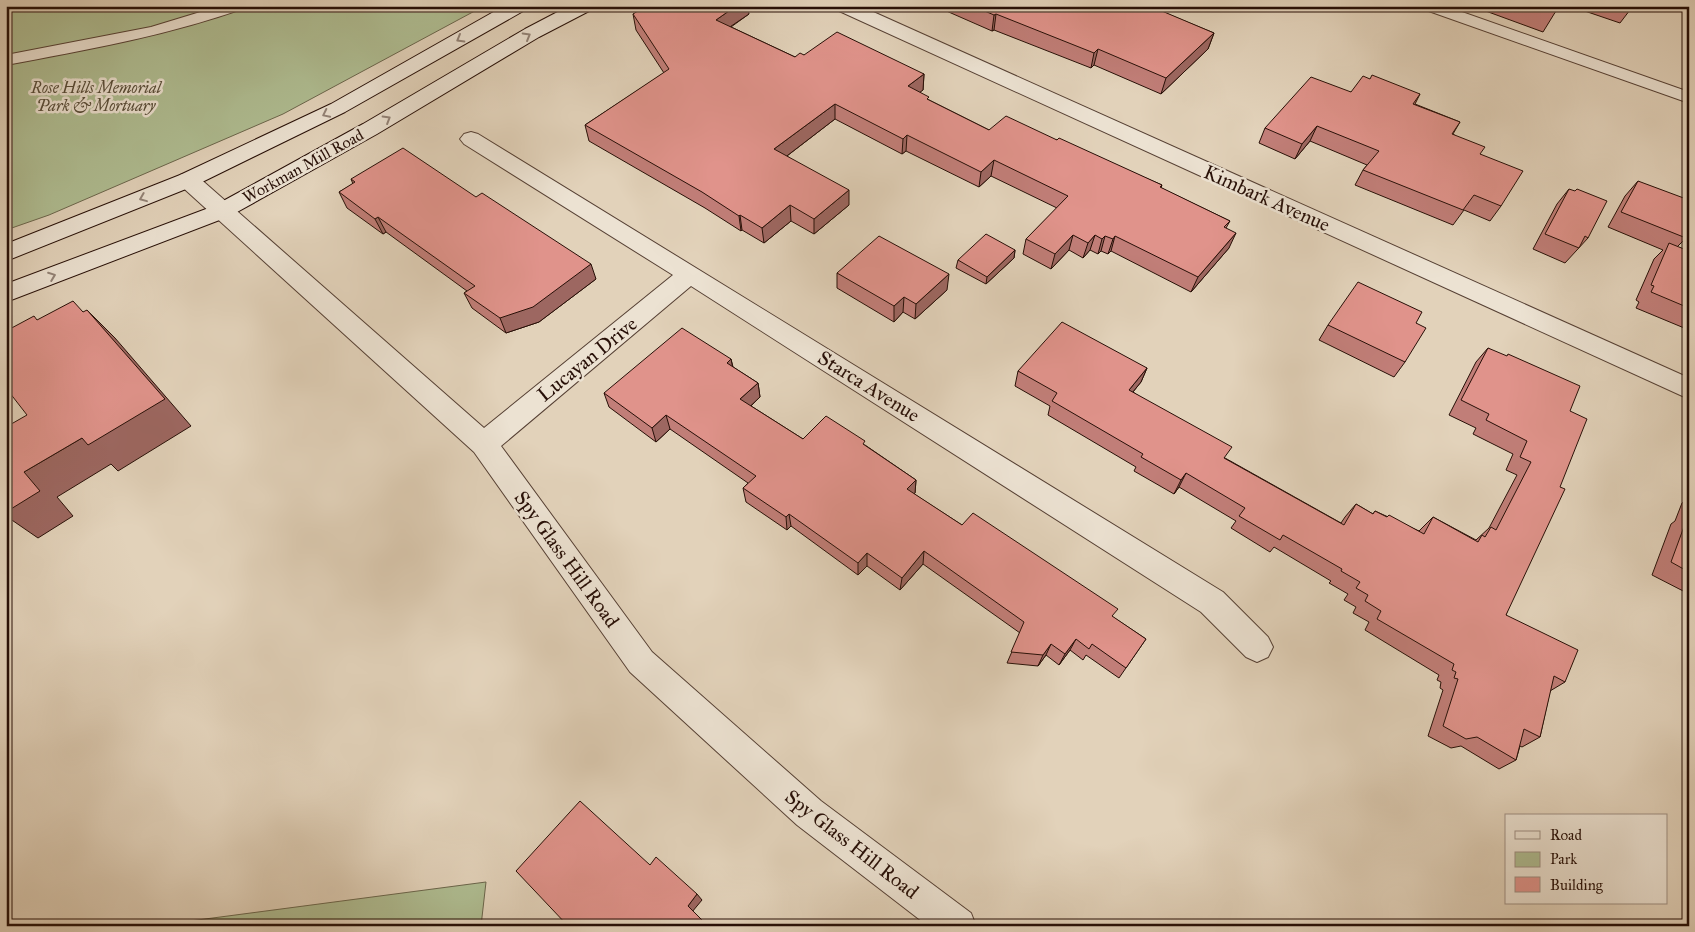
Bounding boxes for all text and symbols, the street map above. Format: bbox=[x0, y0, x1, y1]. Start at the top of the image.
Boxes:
one-way arrow bbox=[521, 32, 530, 42]
one-way arrow bbox=[457, 33, 466, 43]
park label: Rose Hills Memorial Park & Mortuary bbox=[30, 78, 163, 115]
one-way arrow bbox=[322, 108, 331, 118]
one-way arrow bbox=[382, 115, 391, 125]
street label: Workman Mill Road bbox=[239, 125, 367, 207]
street label: Kimbark Avenue bbox=[1200, 159, 1334, 237]
one-way arrow bbox=[139, 193, 147, 203]
one-way arrow bbox=[47, 272, 56, 282]
street label: Lucayan Drive bbox=[532, 312, 642, 406]
street label: Starca Avenue bbox=[814, 345, 924, 427]
street label: Spy Glass Hill Road bbox=[509, 486, 625, 632]
street label: Spy Glass Hill Road bbox=[780, 784, 924, 904]
legend bbox=[1505, 814, 1668, 904]
text: Road bbox=[1550, 826, 1582, 844]
text: Park bbox=[1550, 850, 1577, 868]
text: Building bbox=[1550, 876, 1604, 894]

